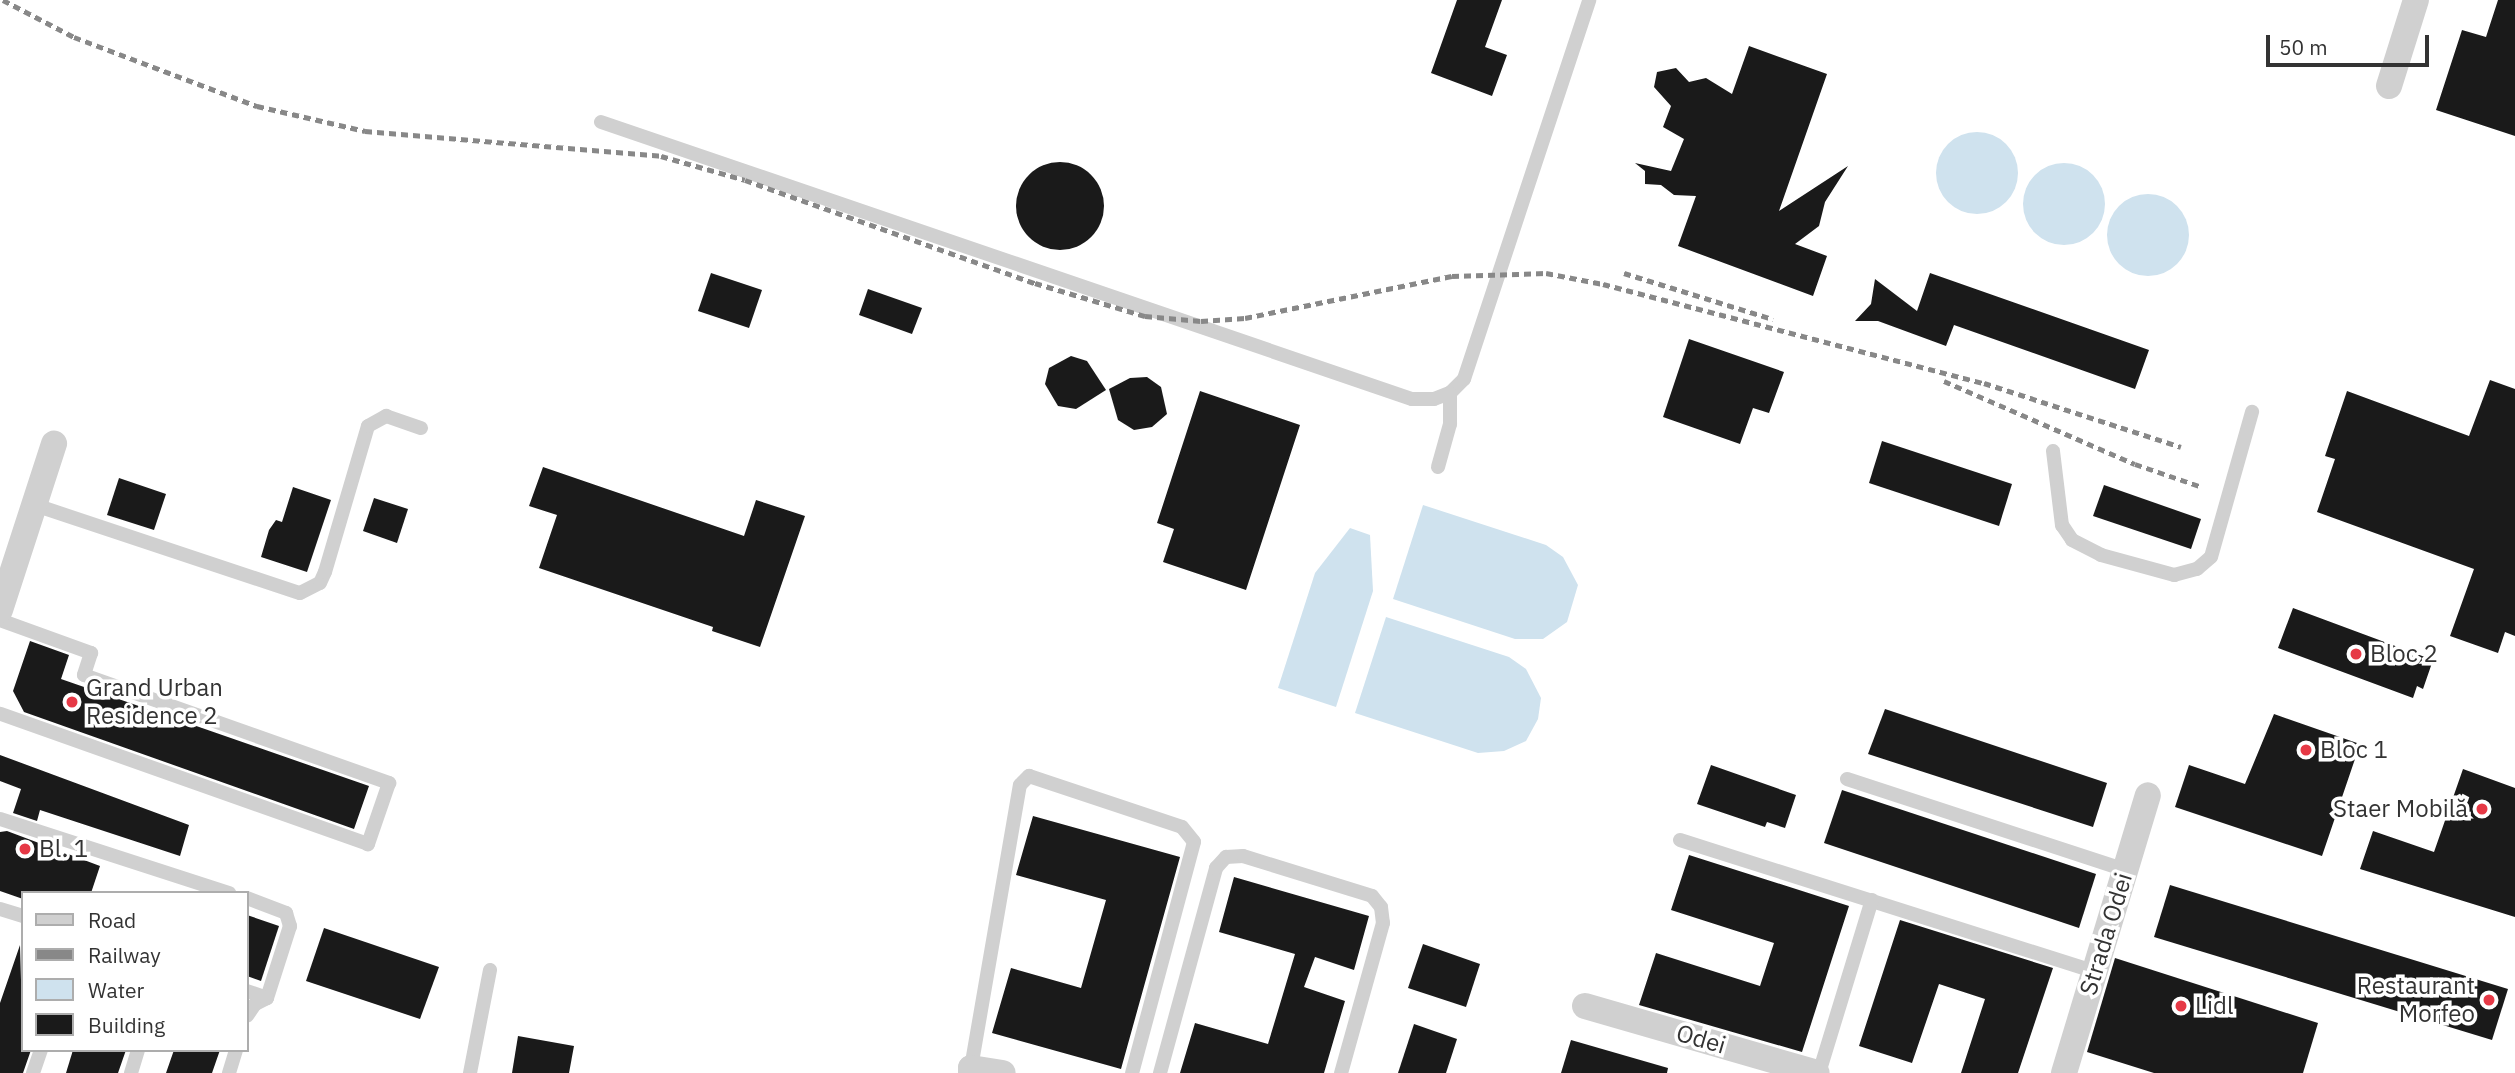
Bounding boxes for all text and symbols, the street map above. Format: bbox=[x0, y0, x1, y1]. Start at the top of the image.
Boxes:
scale bar bbox=[2270, 21, 2433, 65]
text: 50 m bbox=[2279, 33, 2328, 61]
place label: Bloc 2 bbox=[2370, 640, 2438, 668]
marker: Bloc 2 bbox=[2348, 646, 2364, 662]
place label: Grand Urban Residence 2 bbox=[86, 674, 223, 730]
marker: Grand Urban Residence 2 bbox=[64, 694, 80, 710]
place label: Bloc 1 bbox=[2320, 736, 2388, 764]
marker: Bloc 1 bbox=[2298, 742, 2314, 758]
place label: Staer Mobilă bbox=[2333, 795, 2468, 823]
marker: Staer Mobilă bbox=[2474, 801, 2490, 817]
place label: Bl. 1 bbox=[39, 835, 88, 863]
marker: Bl. 1 bbox=[17, 841, 33, 857]
street label: Strada Odei bbox=[2074, 869, 2138, 999]
legend bbox=[21, 891, 248, 1052]
text: Road bbox=[88, 906, 136, 934]
text: Railway bbox=[88, 941, 161, 969]
place label: Restaurant Morfeo bbox=[2357, 972, 2475, 1028]
text: Water bbox=[88, 976, 144, 1004]
place label: Lidl bbox=[2195, 992, 2233, 1020]
marker: Restaurant Morfeo bbox=[2481, 992, 2497, 1008]
marker: Lidl bbox=[2173, 998, 2189, 1014]
text: Building bbox=[88, 1011, 165, 1039]
street label: Odei bbox=[1673, 1018, 1729, 1060]

